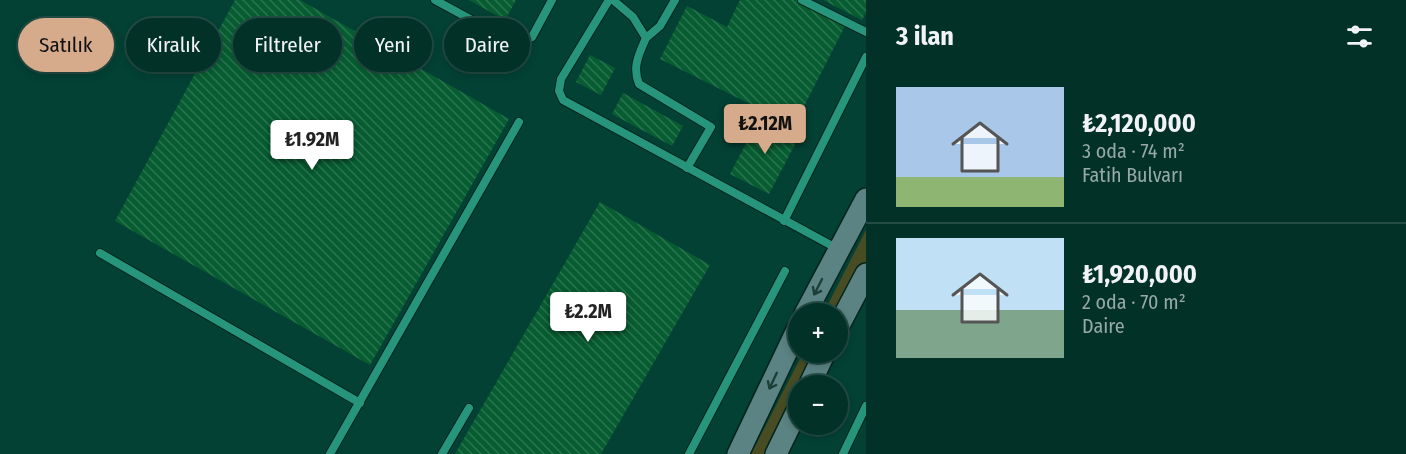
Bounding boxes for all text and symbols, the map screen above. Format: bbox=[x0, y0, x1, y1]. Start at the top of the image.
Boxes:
chip: Satılık bbox=[18, 18, 114, 72]
chip: Kiralık bbox=[126, 18, 221, 72]
chip: Filtreler bbox=[233, 18, 342, 72]
chip: Yeni bbox=[354, 18, 432, 72]
chip: Daire bbox=[444, 18, 530, 72]
icon: filters bbox=[1343, 20, 1376, 53]
text: 3 ilan bbox=[896, 21, 954, 52]
pin: ₺2.12M bbox=[716, 104, 814, 155]
text: ₺2,120,000 bbox=[1082, 108, 1196, 139]
text: ₺2.12M bbox=[738, 111, 792, 135]
icon: home bbox=[944, 111, 1016, 183]
pin: ₺1.92M bbox=[263, 120, 361, 171]
text: ₺1.92M bbox=[284, 127, 340, 151]
text: 3 oda · 74 m² bbox=[1082, 139, 1185, 163]
text: Fatih Bulvarı bbox=[1082, 163, 1183, 187]
text: ₺1,920,000 bbox=[1082, 259, 1197, 290]
icon: home bbox=[944, 262, 1016, 334]
one-way arrow bbox=[812, 278, 823, 296]
text: 2 oda · 70 m² bbox=[1082, 290, 1186, 314]
pin: ₺2.2M bbox=[546, 292, 630, 343]
text: ₺2.2M bbox=[564, 299, 612, 323]
map controls bbox=[788, 303, 848, 435]
button: + bbox=[788, 303, 848, 363]
text: Daire bbox=[1082, 314, 1125, 338]
one-way arrow bbox=[766, 372, 778, 390]
button: − bbox=[788, 375, 848, 435]

